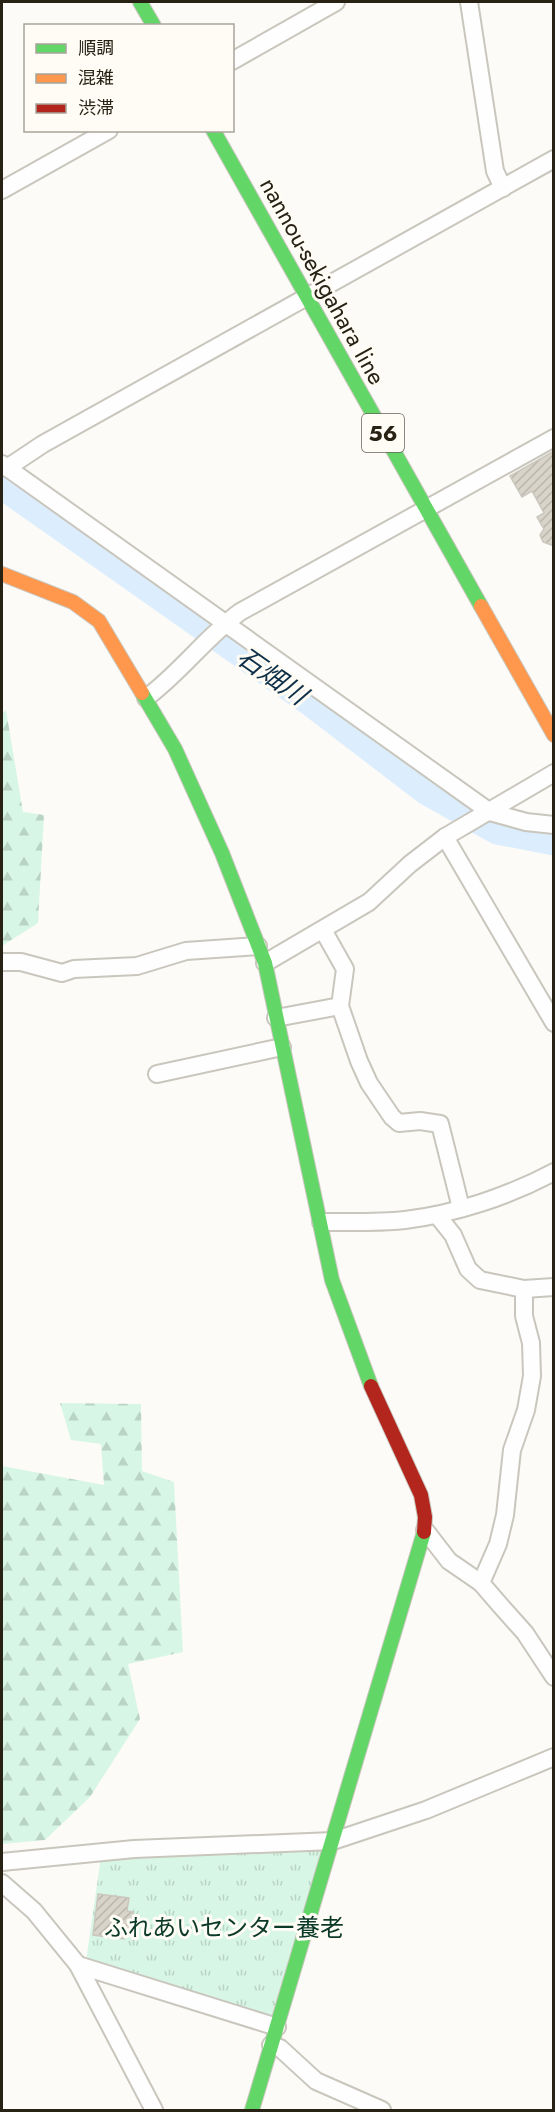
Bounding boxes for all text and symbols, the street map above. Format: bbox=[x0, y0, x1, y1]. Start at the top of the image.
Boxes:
legend bbox=[24, 24, 234, 132]
text: 順調 bbox=[78, 35, 114, 61]
text: 混雑 bbox=[78, 65, 114, 91]
text: 渋滞 bbox=[78, 95, 114, 121]
street label: nannou-sekigahara line bbox=[251, 171, 395, 391]
road number: 56 bbox=[362, 414, 404, 452]
water label: 石畑川 bbox=[229, 638, 317, 716]
park label: ふれあいセンター養老 bbox=[104, 1910, 344, 1945]

